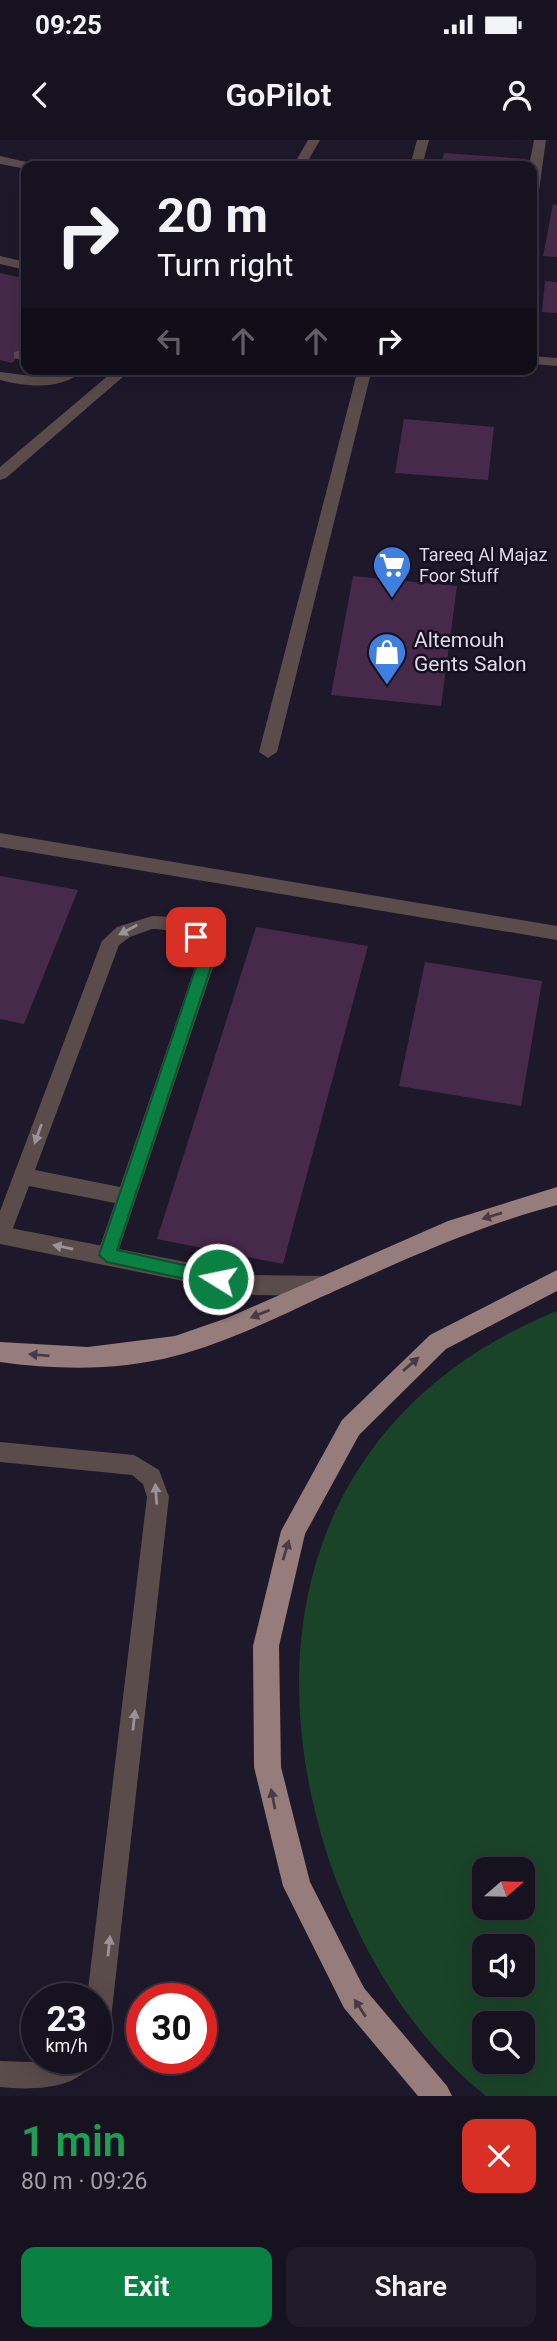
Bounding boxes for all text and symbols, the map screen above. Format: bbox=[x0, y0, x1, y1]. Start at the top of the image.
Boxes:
text: 09:25 bbox=[35, 10, 102, 40]
icon: back bbox=[21, 76, 59, 114]
text: GoPilot bbox=[226, 76, 331, 114]
icon: person bbox=[498, 76, 536, 114]
text: 20 m bbox=[157, 187, 268, 244]
icon: right bbox=[42, 189, 133, 280]
text: Turn right bbox=[157, 246, 293, 284]
icon: left bbox=[151, 322, 189, 360]
icon: ahead bbox=[224, 322, 262, 360]
icon: ahead bbox=[297, 322, 335, 360]
icon: right bbox=[370, 322, 408, 360]
supermarket icon: Tareeq Al Majaz Foor Stuff bbox=[371, 544, 413, 599]
place label: Tareeq Al Majaz Foor Stuff bbox=[419, 544, 547, 586]
place label: Altemouh Gents Salon bbox=[414, 628, 527, 676]
shop icon: Altemouh Gents Salon bbox=[366, 631, 408, 686]
pin bbox=[166, 907, 226, 967]
icon: arrive bbox=[177, 918, 215, 956]
one-way arrow bbox=[117, 923, 137, 935]
one-way arrow bbox=[32, 1124, 43, 1145]
one-way arrow bbox=[481, 1211, 502, 1221]
one-way arrow bbox=[52, 1241, 74, 1252]
position arrow bbox=[181, 1242, 255, 1316]
one-way arrow bbox=[249, 1308, 270, 1319]
one-way arrow bbox=[28, 1349, 50, 1360]
one-way arrow bbox=[402, 1356, 420, 1372]
one-way arrow bbox=[150, 1483, 161, 1505]
one-way arrow bbox=[281, 1540, 291, 1561]
one-way arrow bbox=[128, 1709, 139, 1731]
one-way arrow bbox=[268, 1788, 279, 1810]
north arrow bbox=[472, 1857, 536, 1920]
map controls bbox=[472, 1857, 535, 2074]
button: sound bbox=[472, 1934, 535, 1997]
one-way arrow bbox=[103, 1935, 114, 1957]
speed limit sign: 30 bbox=[126, 1983, 217, 2074]
one-way arrow bbox=[354, 1998, 367, 2017]
text: 23 bbox=[46, 1999, 87, 2040]
button: search bbox=[472, 2011, 535, 2074]
text: km/h bbox=[45, 2035, 88, 2056]
text: 1 min bbox=[21, 2117, 126, 2166]
button: close bbox=[462, 2119, 536, 2193]
text: 80 m · 09:26 bbox=[21, 2168, 147, 2195]
button: Exit bbox=[21, 2247, 272, 2327]
button: Share bbox=[286, 2247, 536, 2327]

